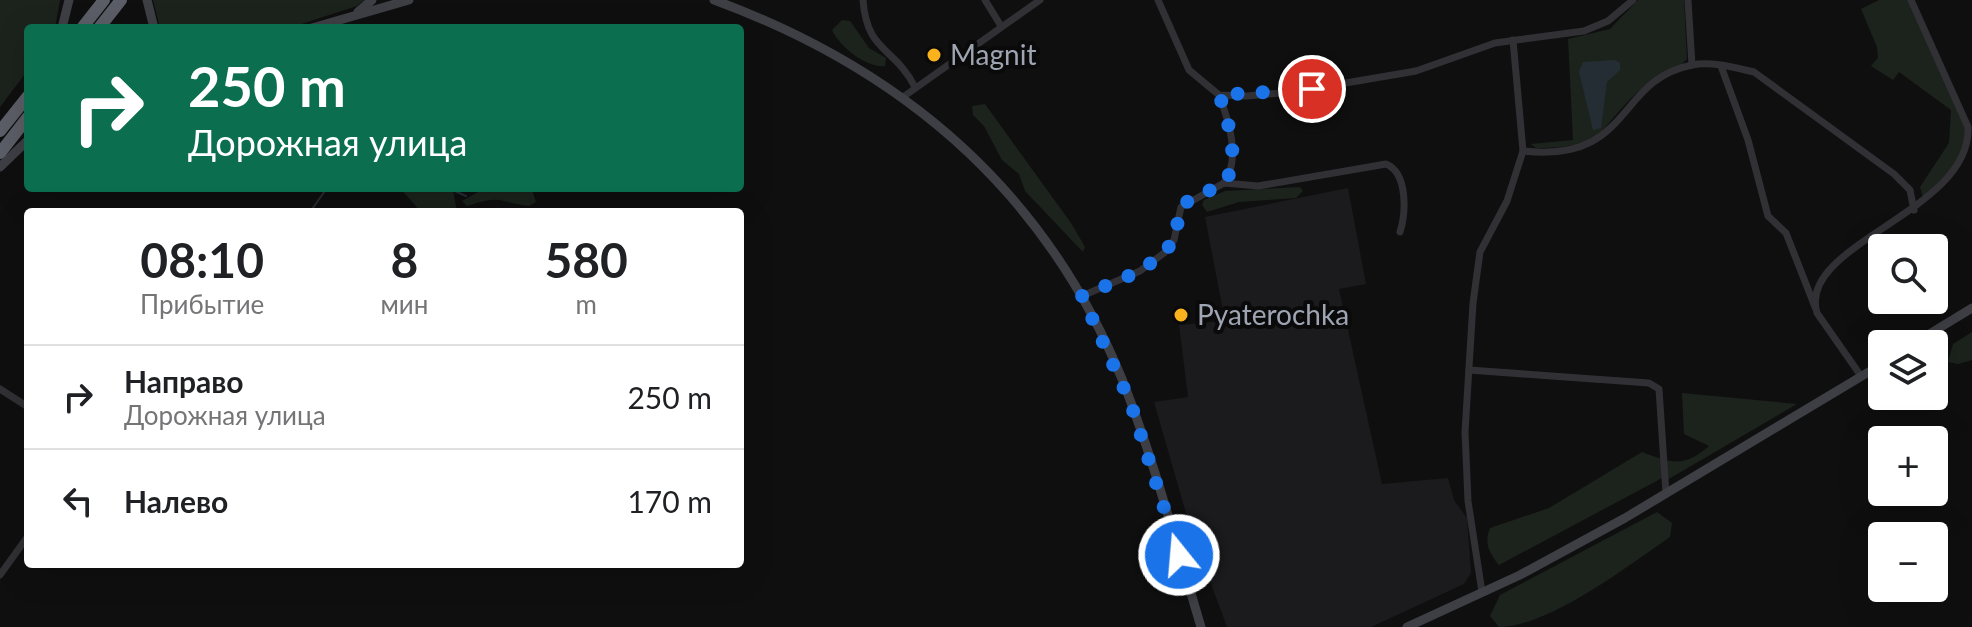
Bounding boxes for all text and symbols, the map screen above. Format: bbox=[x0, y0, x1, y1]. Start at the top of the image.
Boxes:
place label: Magnit bbox=[950, 37, 1036, 71]
marker: Magnit bbox=[925, 46, 943, 64]
text: 250 m bbox=[188, 52, 346, 119]
pin bbox=[1278, 55, 1346, 123]
icon: right bbox=[56, 56, 160, 160]
icon: arrive bbox=[1290, 67, 1334, 111]
text: Дорожная улица bbox=[188, 120, 467, 164]
text: 08:10 bbox=[140, 231, 264, 288]
text: 8 bbox=[390, 231, 418, 288]
text: 580 bbox=[544, 231, 628, 288]
map controls bbox=[1868, 234, 1948, 602]
button: search bbox=[1868, 234, 1948, 314]
text: Прибытие bbox=[140, 288, 264, 320]
text: мин bbox=[380, 288, 428, 320]
text: m bbox=[575, 288, 597, 320]
place label: Pyaterochka bbox=[1197, 297, 1349, 331]
marker: Pyaterochka bbox=[1172, 306, 1190, 324]
button: layers bbox=[1868, 330, 1948, 410]
text: Направо bbox=[124, 363, 244, 399]
icon: right bbox=[56, 375, 100, 419]
text: 250 m bbox=[627, 379, 712, 415]
text: Дорожная улица bbox=[124, 399, 326, 431]
button: + bbox=[1868, 426, 1948, 506]
icon: left bbox=[56, 479, 100, 523]
text: Налево bbox=[124, 483, 228, 519]
text: 170 m bbox=[627, 483, 712, 519]
position arrow bbox=[1137, 513, 1221, 597]
button: − bbox=[1868, 522, 1948, 602]

